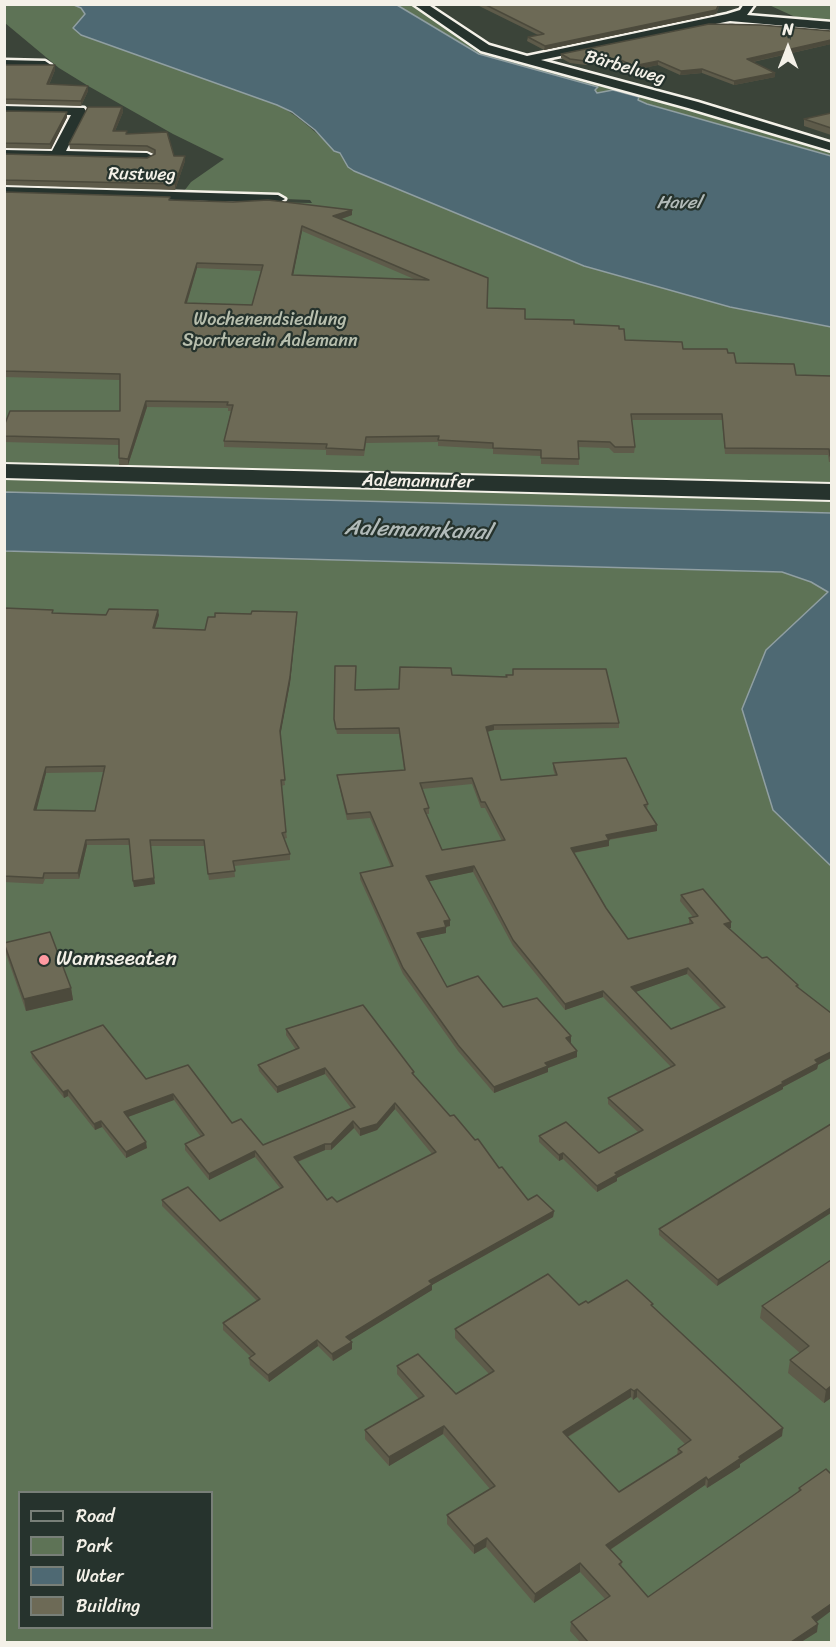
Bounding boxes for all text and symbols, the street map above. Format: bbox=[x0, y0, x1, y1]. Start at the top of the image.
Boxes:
text: N bbox=[782, 15, 794, 44]
north arrow bbox=[758, 18, 818, 78]
street label: Bärbelweg bbox=[582, 46, 668, 90]
street label: Rustweg bbox=[108, 164, 176, 186]
water label: Havel bbox=[657, 192, 701, 214]
park label: Wochenendsiedlung Sportverein Aalemann bbox=[182, 309, 358, 352]
street label: Aalemannufer bbox=[362, 470, 474, 494]
water label: Aalemannkanal bbox=[344, 515, 492, 547]
place label: Wannseeaten bbox=[56, 947, 177, 973]
marker: Wannseeaten bbox=[37, 953, 51, 967]
legend bbox=[18, 1491, 213, 1629]
text: Road bbox=[76, 1500, 115, 1532]
text: Park bbox=[76, 1530, 113, 1562]
text: Water bbox=[76, 1560, 123, 1592]
text: Building bbox=[76, 1590, 140, 1622]

